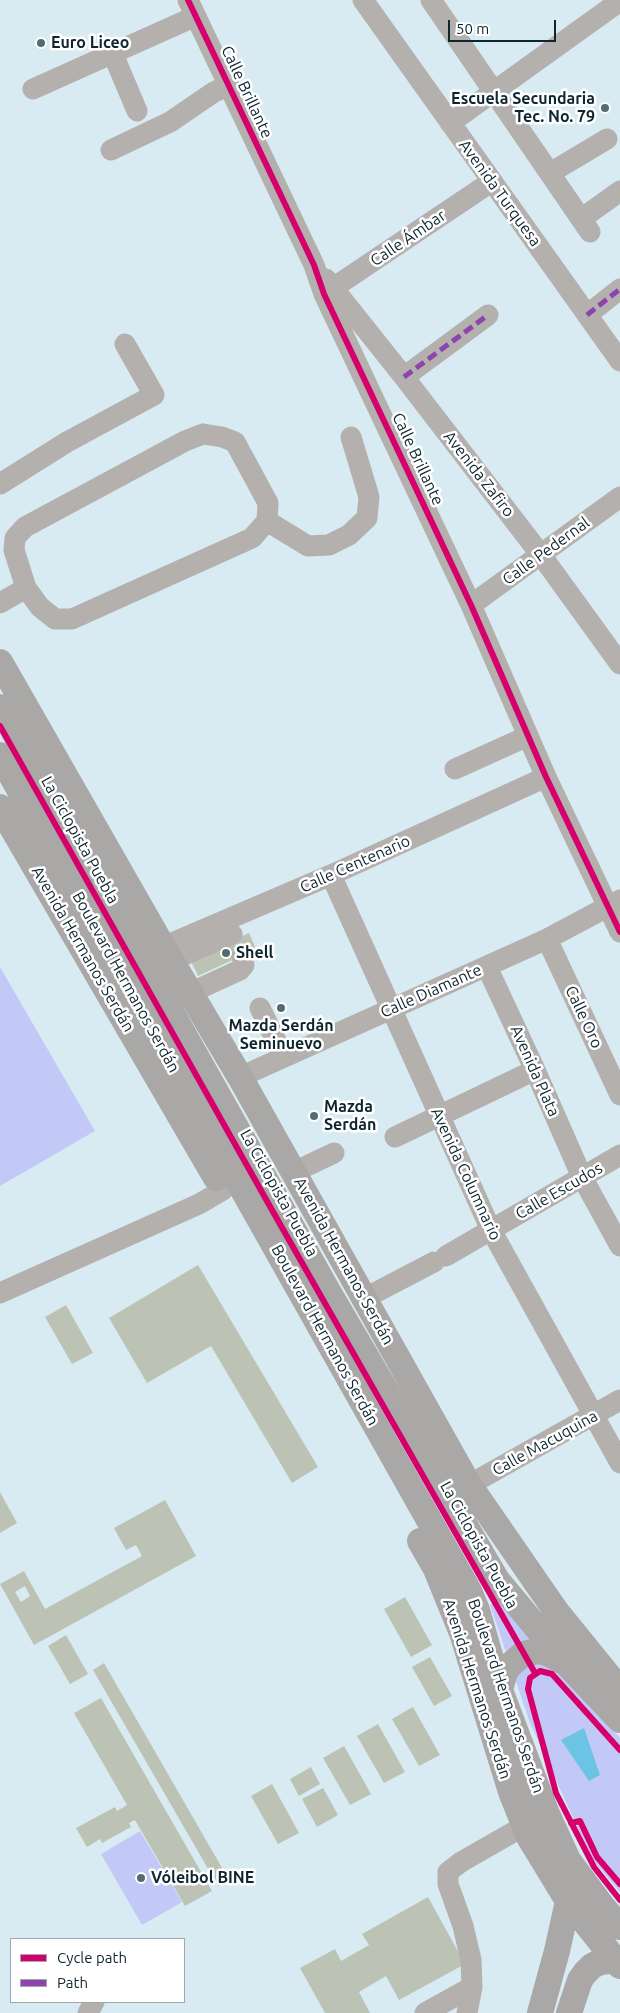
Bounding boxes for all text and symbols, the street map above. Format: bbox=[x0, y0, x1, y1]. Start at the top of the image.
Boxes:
scale bar bbox=[450, 10, 558, 42]
text: 50 m bbox=[456, 20, 489, 37]
place label: Euro Liceo bbox=[51, 33, 129, 53]
marker: Euro Liceo bbox=[35, 37, 47, 49]
street label: Calle Brillante bbox=[217, 43, 277, 141]
place label: Escuela Secundaria Tec. No. 79 bbox=[451, 89, 595, 127]
marker: Escuela Secundaria Tec. No. 79 bbox=[599, 102, 611, 114]
street label: Avenida Turquesa bbox=[455, 136, 545, 250]
street label: Calle Ámbar bbox=[367, 206, 449, 270]
street label: Calle Brillante bbox=[388, 410, 448, 508]
street label: Avenida Zafiro bbox=[439, 427, 519, 521]
street label: Calle Pedernal bbox=[499, 513, 593, 589]
street label: La Ciclopista Puebla bbox=[37, 773, 123, 907]
street label: Calle Centenario bbox=[297, 831, 413, 897]
street label: Avenida Hermanos Serdán bbox=[28, 863, 138, 1035]
street label: Boulevard Hermanos Serdán bbox=[68, 888, 184, 1076]
place label: Shell bbox=[236, 943, 273, 963]
marker: Shell bbox=[220, 947, 232, 959]
street label: Calle Diamante bbox=[377, 960, 485, 1022]
street label: Calle Oro bbox=[561, 983, 607, 1051]
marker: Mazda Serdán Seminuevo bbox=[275, 1002, 287, 1014]
place label: Mazda Serdán Seminuevo bbox=[229, 1016, 333, 1054]
street label: Avenida Plata bbox=[506, 1023, 564, 1119]
place label: Mazda Serdán bbox=[324, 1097, 376, 1135]
street label: Avenida Columnario bbox=[427, 1105, 505, 1243]
marker: Mazda Serdán bbox=[308, 1110, 320, 1122]
street label: La Ciclopista Puebla bbox=[236, 1126, 322, 1260]
street label: Calle Escudos bbox=[512, 1158, 606, 1224]
street label: Avenida Hermanos Serdán bbox=[290, 1174, 398, 1348]
street label: Boulevard Hermanos Serdán bbox=[267, 1241, 383, 1429]
street label: Calle Macuquina bbox=[489, 1406, 601, 1480]
street label: La Ciclopista Puebla bbox=[436, 1478, 522, 1612]
street label: Boulevard Hermanos Serdán bbox=[464, 1596, 548, 1796]
street label: Avenida Hermanos Serdán bbox=[439, 1597, 515, 1781]
place label: Vóleibol BINE bbox=[151, 1868, 254, 1888]
marker: Vóleibol BINE bbox=[135, 1872, 147, 1884]
legend bbox=[10, 1938, 185, 2003]
text: Cycle path bbox=[57, 1949, 127, 1966]
text: Path bbox=[57, 1974, 88, 1991]

